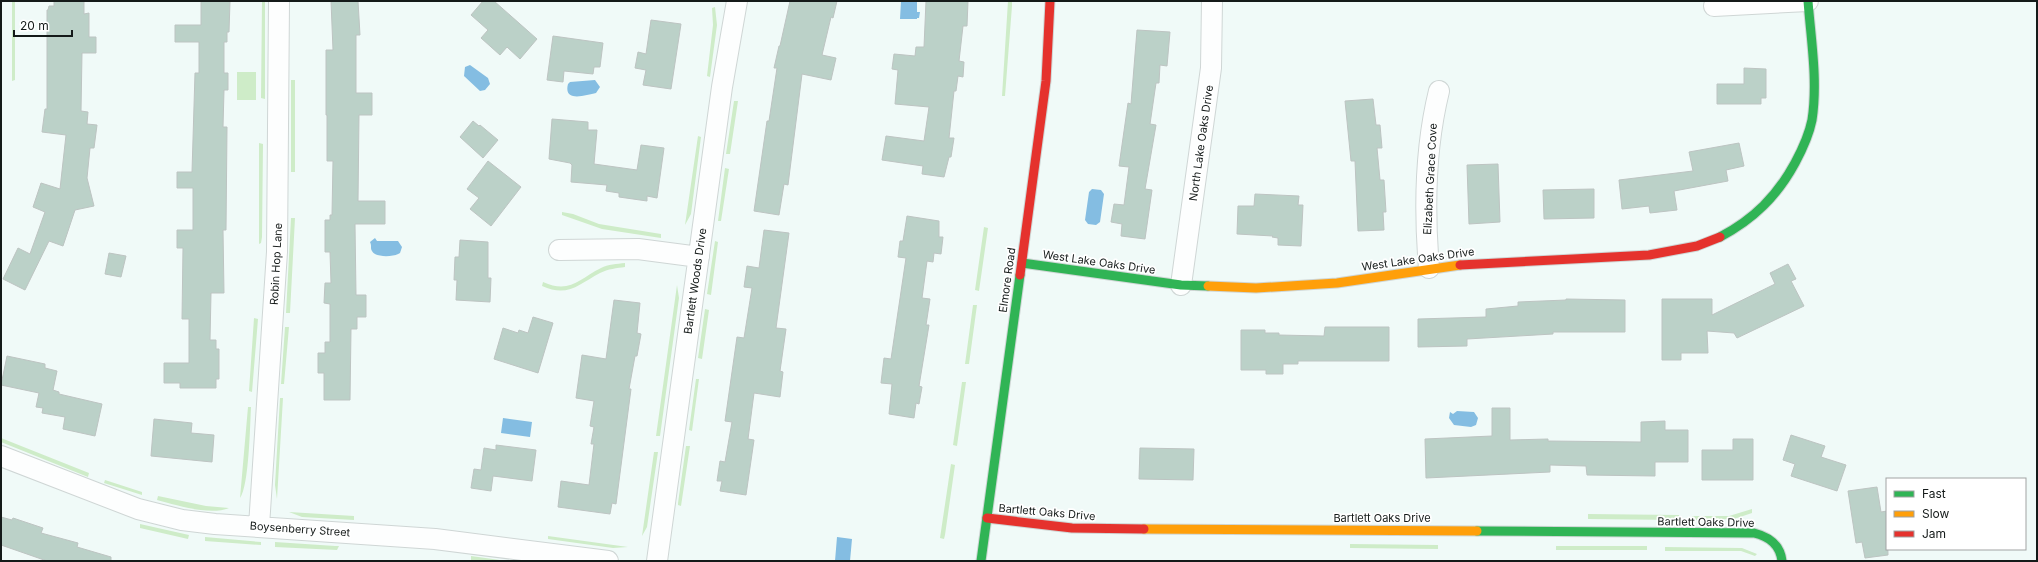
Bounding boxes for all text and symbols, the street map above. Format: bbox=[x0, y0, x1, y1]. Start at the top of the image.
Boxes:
scale bar bbox=[14, 12, 72, 38]
text: 20 m bbox=[20, 18, 49, 33]
street label: North Lake Oaks Drive bbox=[1186, 84, 1216, 202]
street label: Elizabeth Grace Cove bbox=[1420, 123, 1440, 235]
street label: Robin Hop Lane bbox=[267, 222, 285, 306]
street label: Bartlett Woods Drive bbox=[681, 227, 709, 335]
street label: West Lake Oaks Drive bbox=[1361, 244, 1475, 274]
street label: Elmore Road bbox=[996, 247, 1018, 313]
street label: West Lake Oaks Drive bbox=[1042, 247, 1156, 277]
legend bbox=[1886, 478, 2026, 550]
text: Fast bbox=[1922, 486, 1946, 501]
street label: Bartlett Oaks Drive bbox=[998, 501, 1096, 523]
text: Slow bbox=[1922, 506, 1950, 521]
street label: Bartlett Oaks Drive bbox=[1333, 511, 1431, 525]
street label: Bartlett Oaks Drive bbox=[1657, 514, 1755, 530]
street label: Boysenberry Street bbox=[249, 519, 351, 540]
text: Jam bbox=[1922, 526, 1946, 541]

